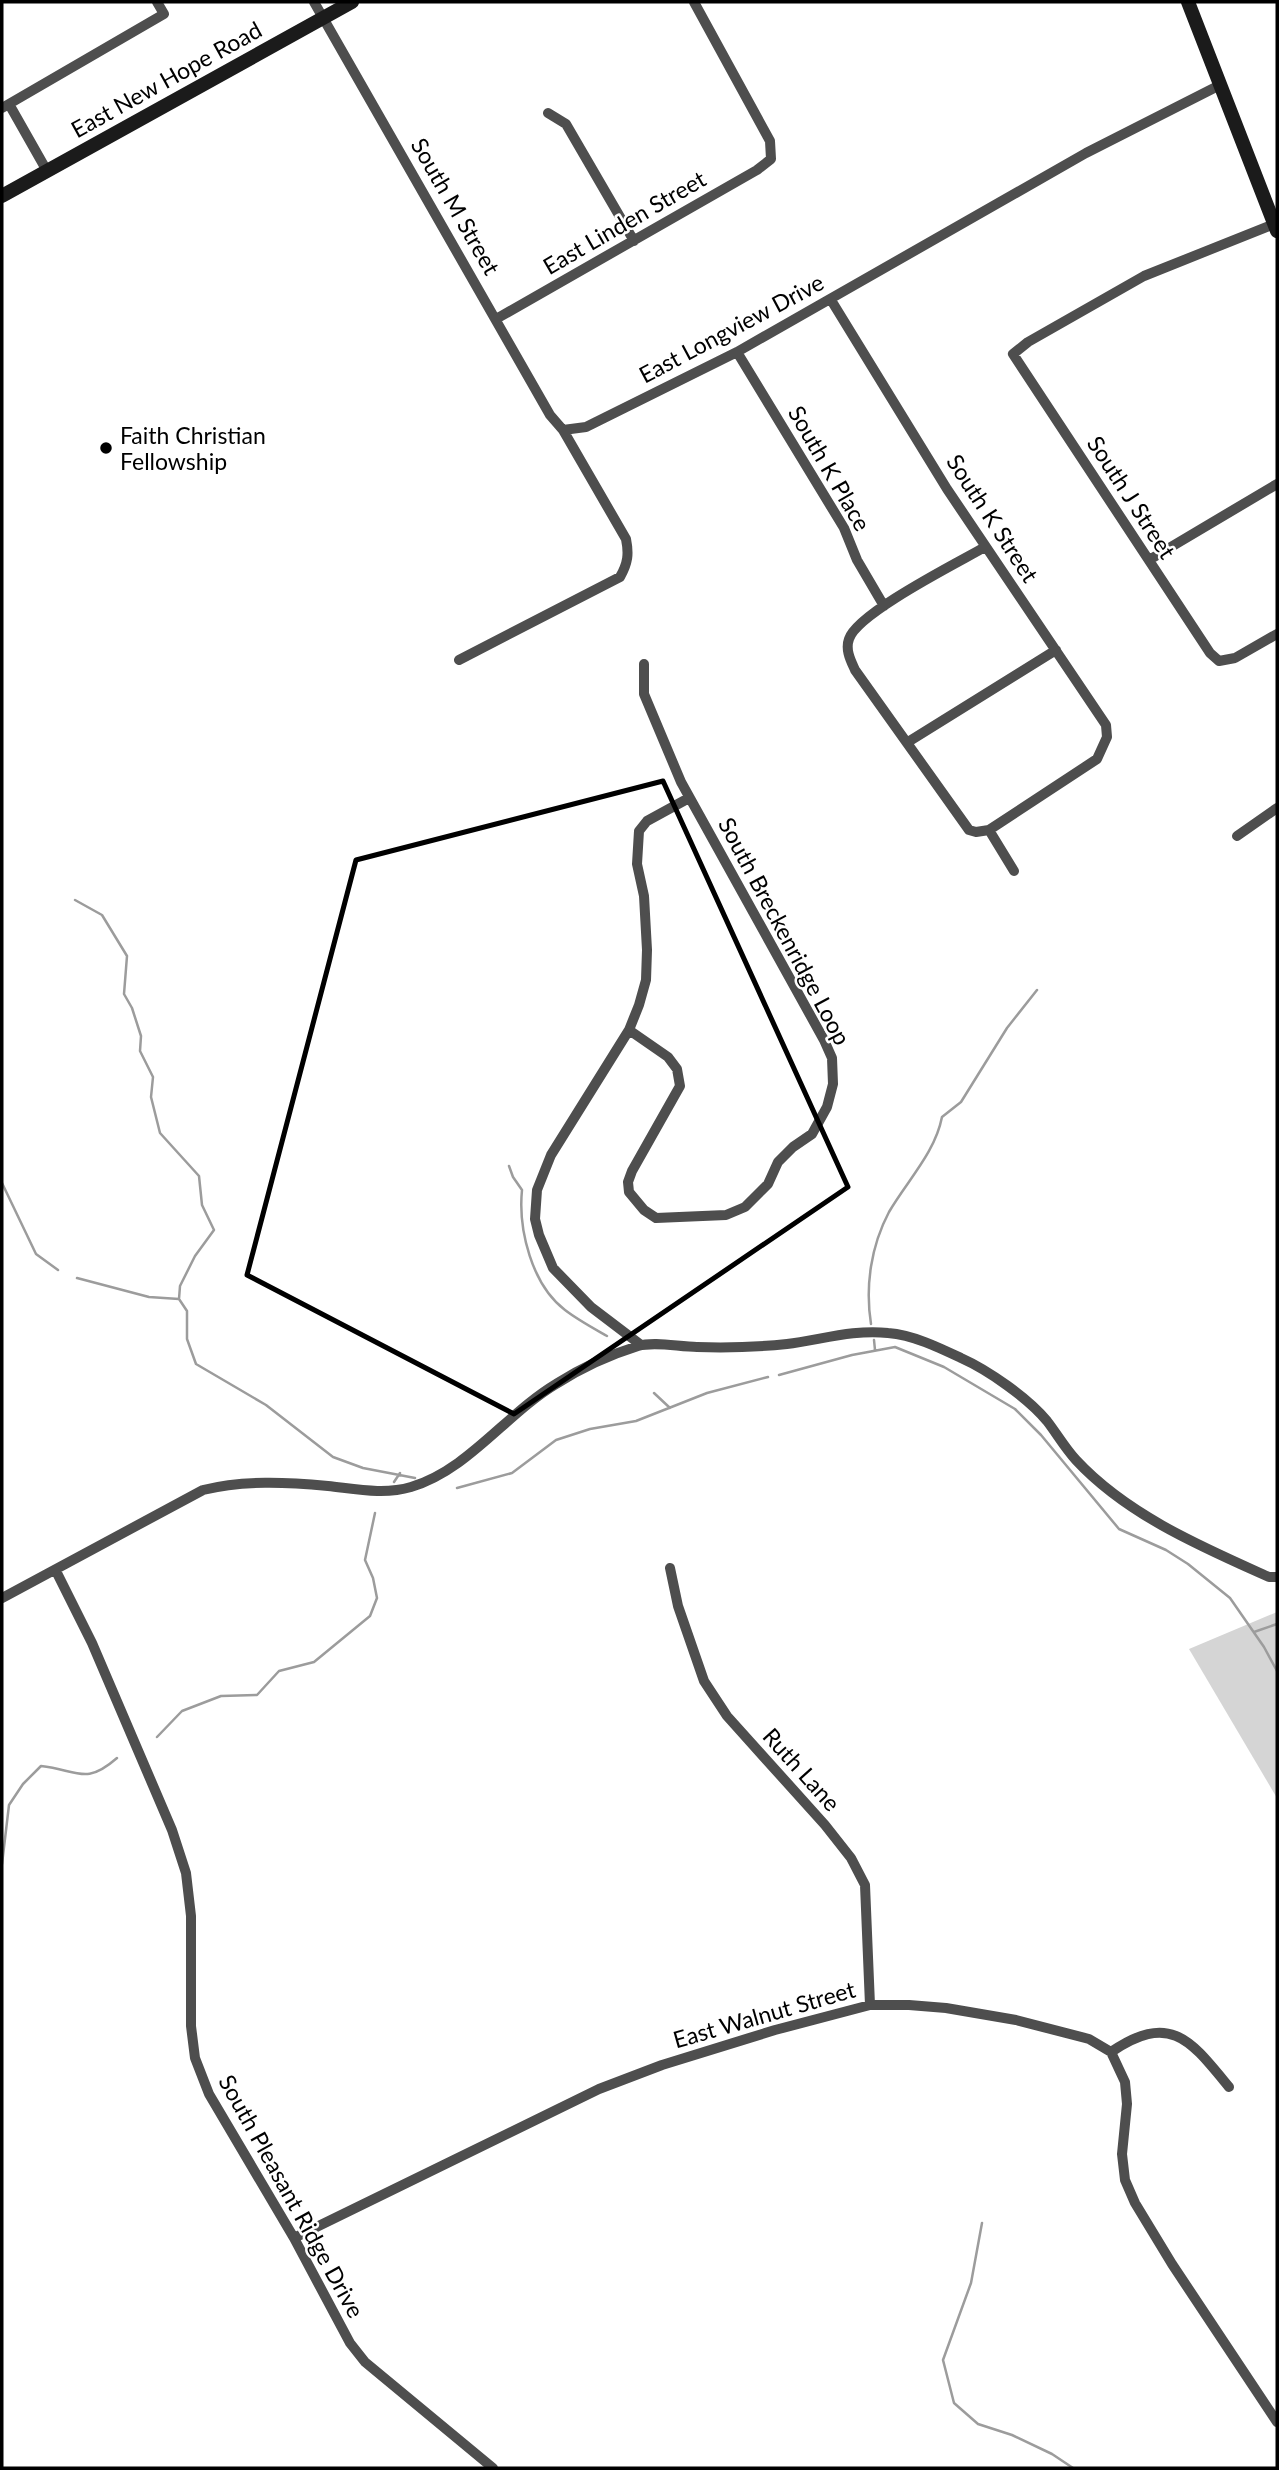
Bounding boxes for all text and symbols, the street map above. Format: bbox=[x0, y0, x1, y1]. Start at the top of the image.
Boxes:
street label: East New Hope Road bbox=[66, 15, 266, 143]
street label: South M Street bbox=[406, 133, 507, 280]
street label: East Linden Street bbox=[538, 164, 711, 280]
street label: East Longview Drive bbox=[634, 267, 828, 389]
street label: South K Place bbox=[783, 400, 877, 536]
place label: Faith Christian Fellowship bbox=[120, 421, 266, 475]
street label: South J Street bbox=[1082, 430, 1182, 564]
marker: Faith Christian Fellowship bbox=[98, 440, 114, 456]
street label: South K Street bbox=[941, 449, 1045, 588]
street label: South Breckenridge Loop bbox=[713, 813, 857, 1049]
street label: Ruth Lane bbox=[757, 1722, 847, 1816]
street label: East Walnut Street bbox=[670, 1974, 859, 2053]
street label: South Pleasant Ridge Drive bbox=[213, 2070, 371, 2322]

